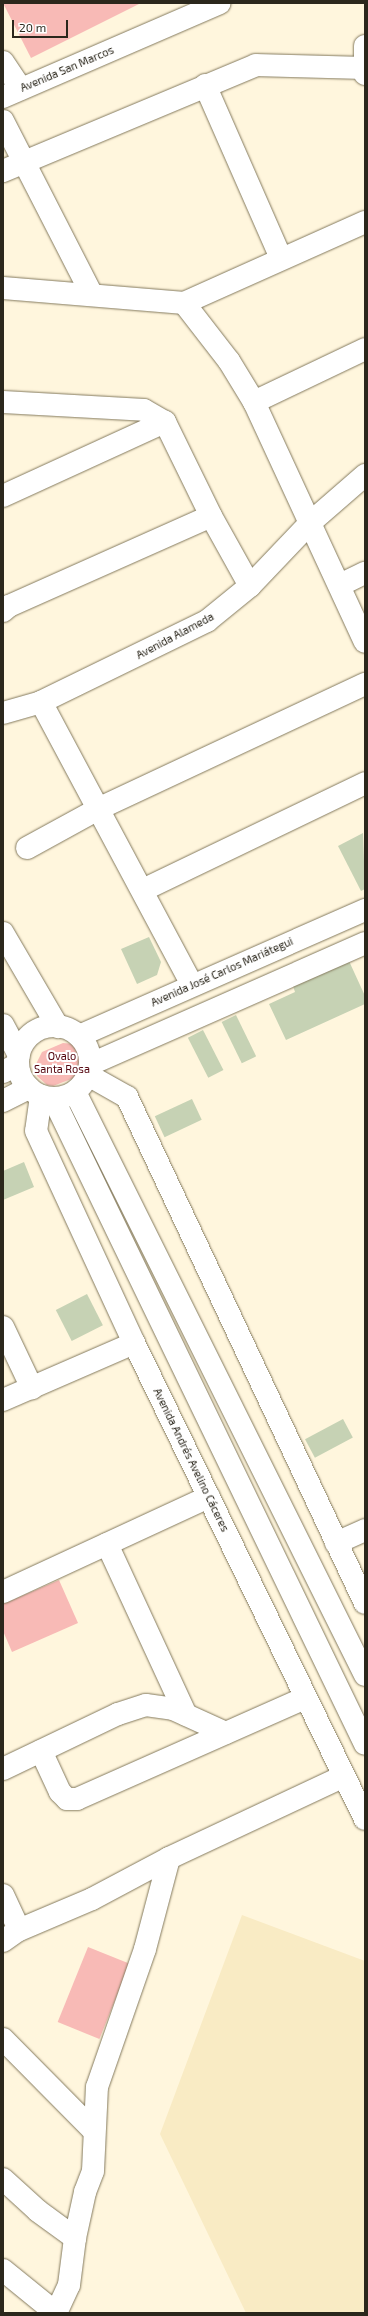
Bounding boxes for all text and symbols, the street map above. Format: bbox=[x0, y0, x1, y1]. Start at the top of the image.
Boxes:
scale bar bbox=[14, 12, 70, 38]
text: 20 m bbox=[19, 20, 46, 34]
street label: Avenida San Marcos bbox=[18, 43, 116, 95]
street label: Avenida Alameda bbox=[134, 610, 216, 662]
street label: Avenida José Carlos Mariátegui bbox=[149, 935, 295, 1009]
park label: Ovalo Santa Rosa bbox=[34, 1050, 90, 1076]
street label: Avenida Andrés Avelino Cáceres bbox=[150, 1386, 232, 1534]

